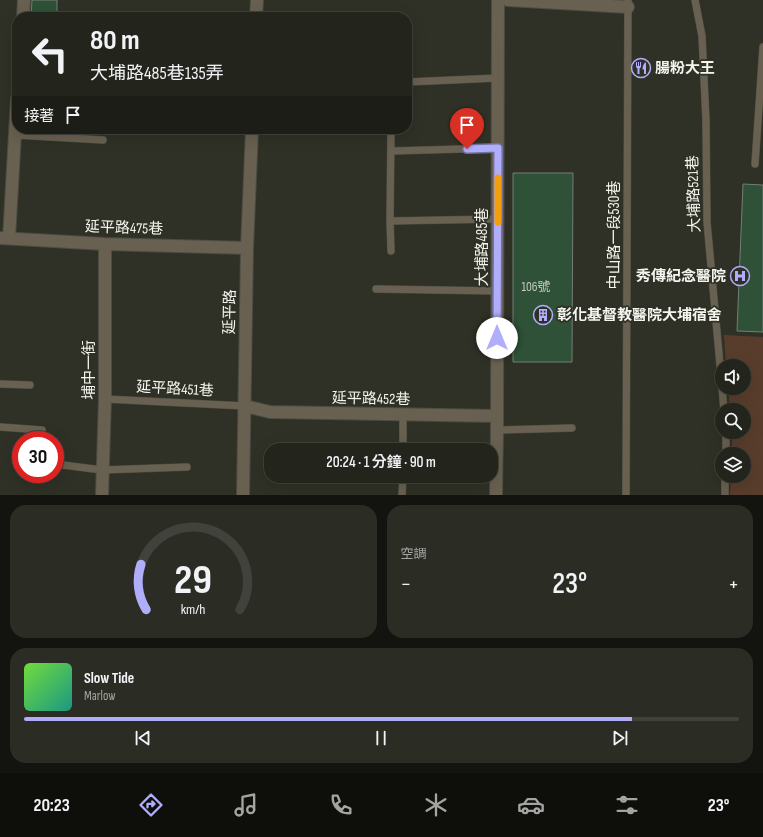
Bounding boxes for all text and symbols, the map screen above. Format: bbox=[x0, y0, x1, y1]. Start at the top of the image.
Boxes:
text: 80 m bbox=[90, 24, 139, 57]
icon: left bbox=[24, 28, 76, 80]
restaurant icon: 腸粉大王 bbox=[630, 57, 652, 79]
place label: 腸粉大王 bbox=[655, 59, 715, 78]
text: 大埔路485巷135弄 bbox=[90, 63, 224, 84]
icon: arrive bbox=[62, 104, 84, 126]
text: 接著 bbox=[24, 107, 54, 126]
pin bbox=[450, 108, 484, 149]
icon: arrive bbox=[456, 114, 478, 136]
street label: 大埔路521巷 bbox=[683, 155, 705, 233]
street label: 中山路一段530巷 bbox=[605, 181, 624, 290]
street label: 大埔路485巷 bbox=[473, 208, 492, 286]
street label: 延平路475巷 bbox=[85, 217, 163, 239]
hospital icon: 秀傳紀念醫院 bbox=[729, 265, 751, 287]
place label: 秀傳紀念醫院 bbox=[636, 267, 726, 286]
house number: 106號 bbox=[521, 279, 551, 295]
street label: 延平路 bbox=[220, 289, 240, 335]
building icon: 彰化基督教醫院大埔宿舍 bbox=[532, 304, 554, 326]
place label: 彰化基督教醫院大埔宿舍 bbox=[557, 306, 722, 325]
position arrow bbox=[476, 317, 518, 359]
street label: 埔中一街 bbox=[80, 340, 99, 400]
map controls bbox=[715, 359, 751, 483]
button: sound bbox=[715, 359, 751, 395]
street label: 延平路451巷 bbox=[136, 377, 214, 401]
street label: 延平路452巷 bbox=[332, 389, 410, 409]
button: search bbox=[715, 403, 751, 439]
speed limit sign: 30 bbox=[12, 431, 64, 483]
button: layers bbox=[715, 447, 751, 483]
text: 20:24 · 1 分鐘 · 90 m bbox=[326, 453, 436, 472]
text: 空調 bbox=[401, 546, 427, 562]
text: 29 bbox=[174, 555, 212, 604]
text: 23° bbox=[552, 566, 587, 602]
text: − bbox=[401, 571, 411, 598]
text: + bbox=[728, 571, 739, 598]
text: km/h bbox=[181, 600, 206, 617]
text: Slow Tide bbox=[84, 669, 134, 688]
text: Marlow bbox=[84, 688, 116, 704]
icon: previous bbox=[132, 727, 154, 749]
icon: pause bbox=[370, 727, 392, 749]
icon: next bbox=[609, 727, 631, 749]
icon: directions bbox=[137, 791, 165, 819]
icon: music bbox=[232, 791, 260, 819]
icon: phone bbox=[327, 791, 355, 819]
icon: climate bbox=[422, 791, 450, 819]
icon: car bbox=[517, 791, 545, 819]
icon: filters bbox=[613, 791, 641, 819]
text: 20:23 bbox=[34, 795, 70, 816]
text: 23° bbox=[708, 795, 729, 816]

